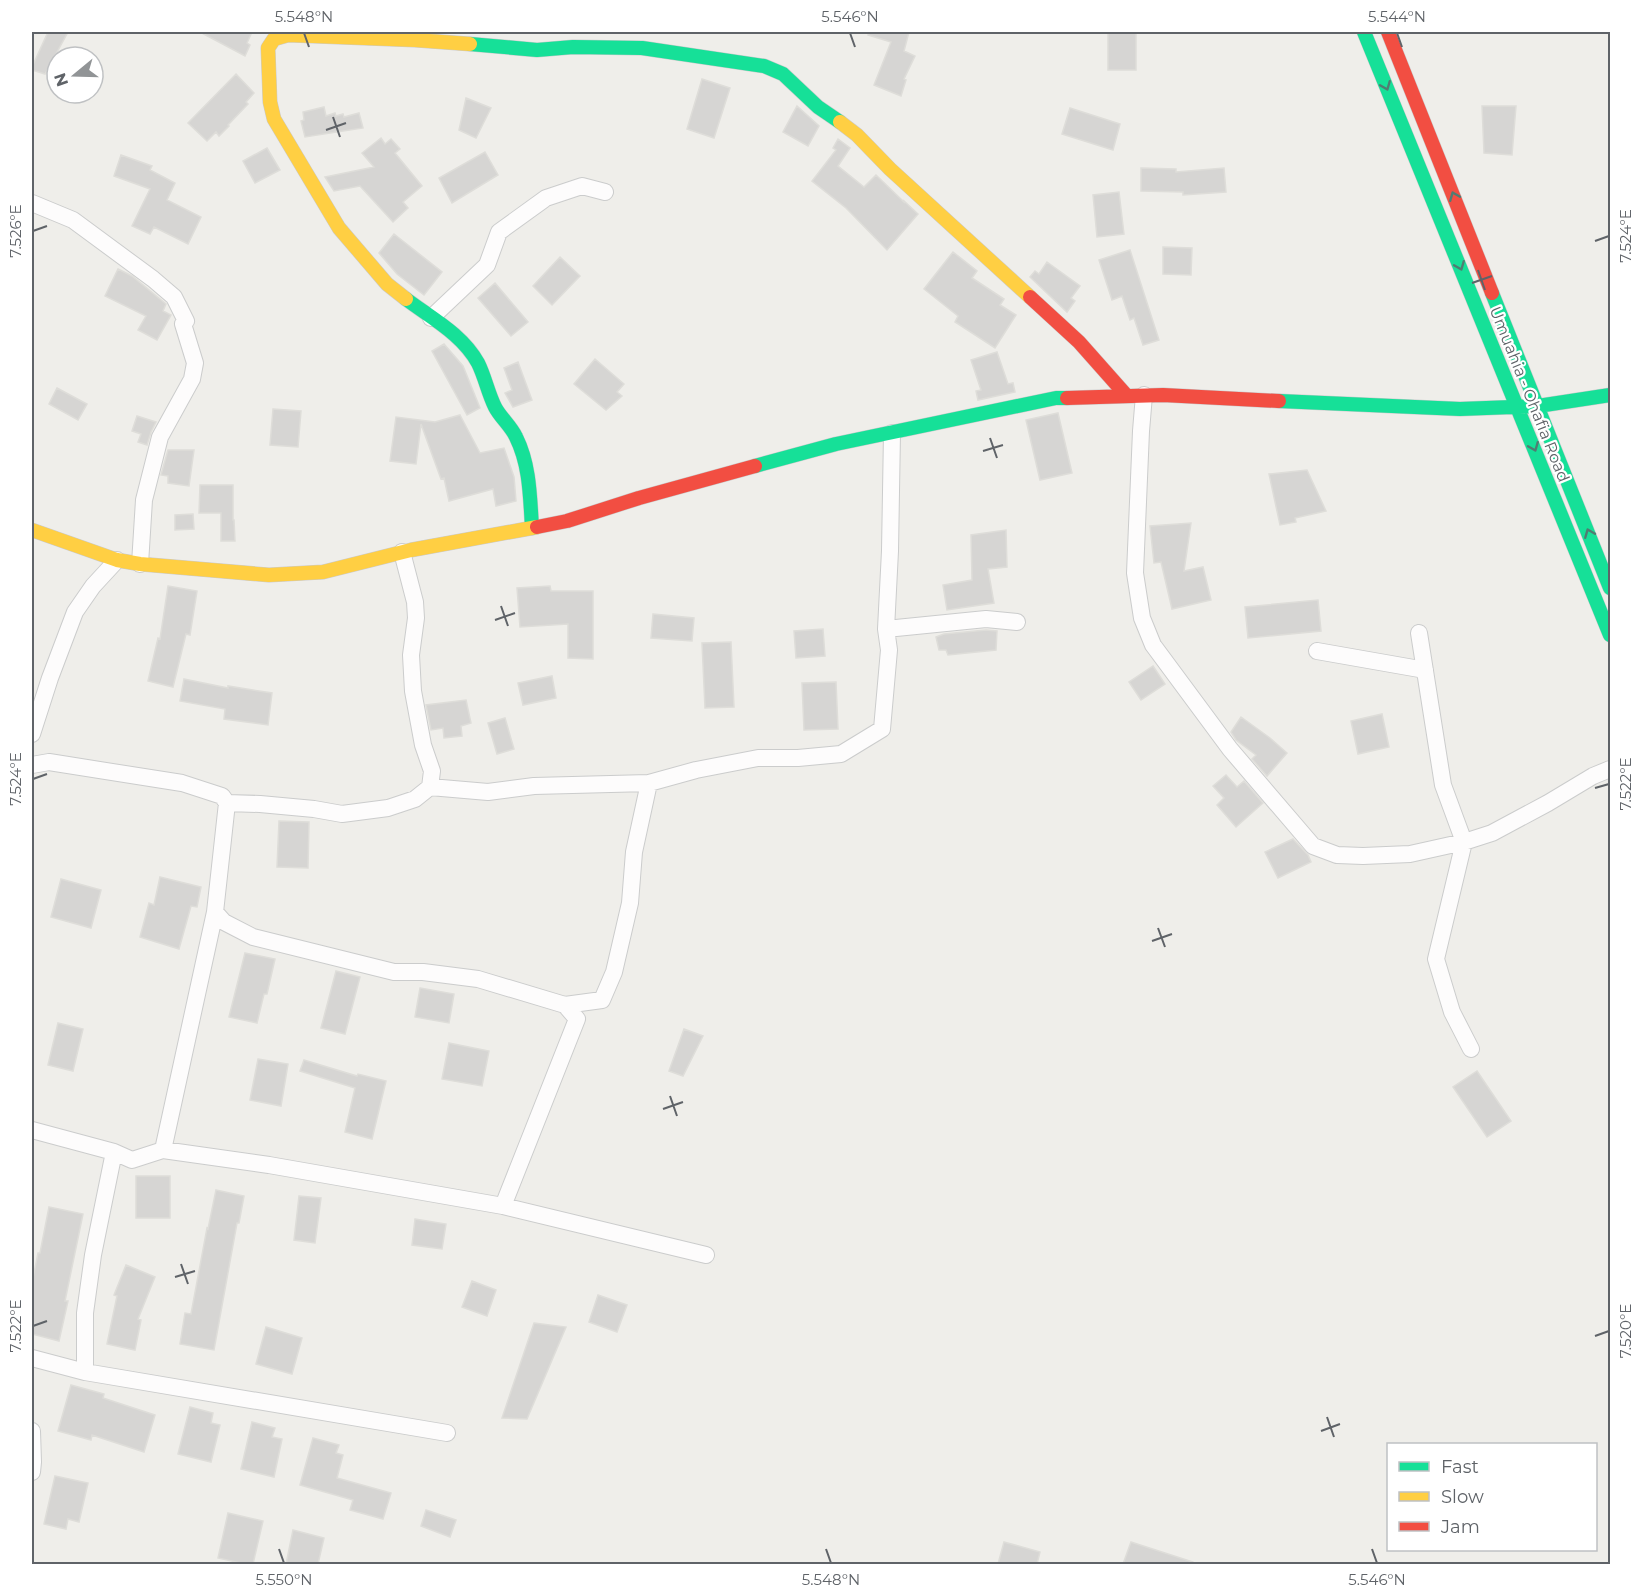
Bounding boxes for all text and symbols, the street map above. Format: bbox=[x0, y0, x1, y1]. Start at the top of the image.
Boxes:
text: 5.548°N bbox=[275, 7, 333, 26]
text: 5.546°N bbox=[821, 7, 879, 26]
text: 5.544°N bbox=[1368, 7, 1426, 26]
north arrow bbox=[45, 45, 105, 105]
text: N bbox=[50, 71, 72, 89]
one-way arrow bbox=[1379, 79, 1391, 90]
one-way arrow bbox=[1449, 192, 1461, 203]
text: 7.526°E bbox=[6, 204, 25, 258]
text: 7.524°E bbox=[1616, 209, 1635, 263]
one-way arrow bbox=[1453, 260, 1465, 271]
street label: Umuahia - Ohafia Road bbox=[1486, 304, 1574, 485]
one-way arrow bbox=[1527, 440, 1539, 451]
one-way arrow bbox=[1584, 529, 1596, 540]
text: 7.524°E bbox=[6, 752, 25, 806]
text: 7.522°E bbox=[1616, 758, 1635, 811]
text: 7.522°E bbox=[6, 1300, 25, 1353]
text: 7.520°E bbox=[1616, 1304, 1635, 1358]
legend bbox=[1387, 1443, 1597, 1551]
text: Fast bbox=[1441, 1456, 1479, 1478]
text: Slow bbox=[1441, 1486, 1484, 1508]
text: Jam bbox=[1440, 1516, 1480, 1538]
text: 5.550°N bbox=[255, 1570, 313, 1589]
text: 5.548°N bbox=[802, 1570, 860, 1589]
text: 5.546°N bbox=[1348, 1570, 1406, 1589]

